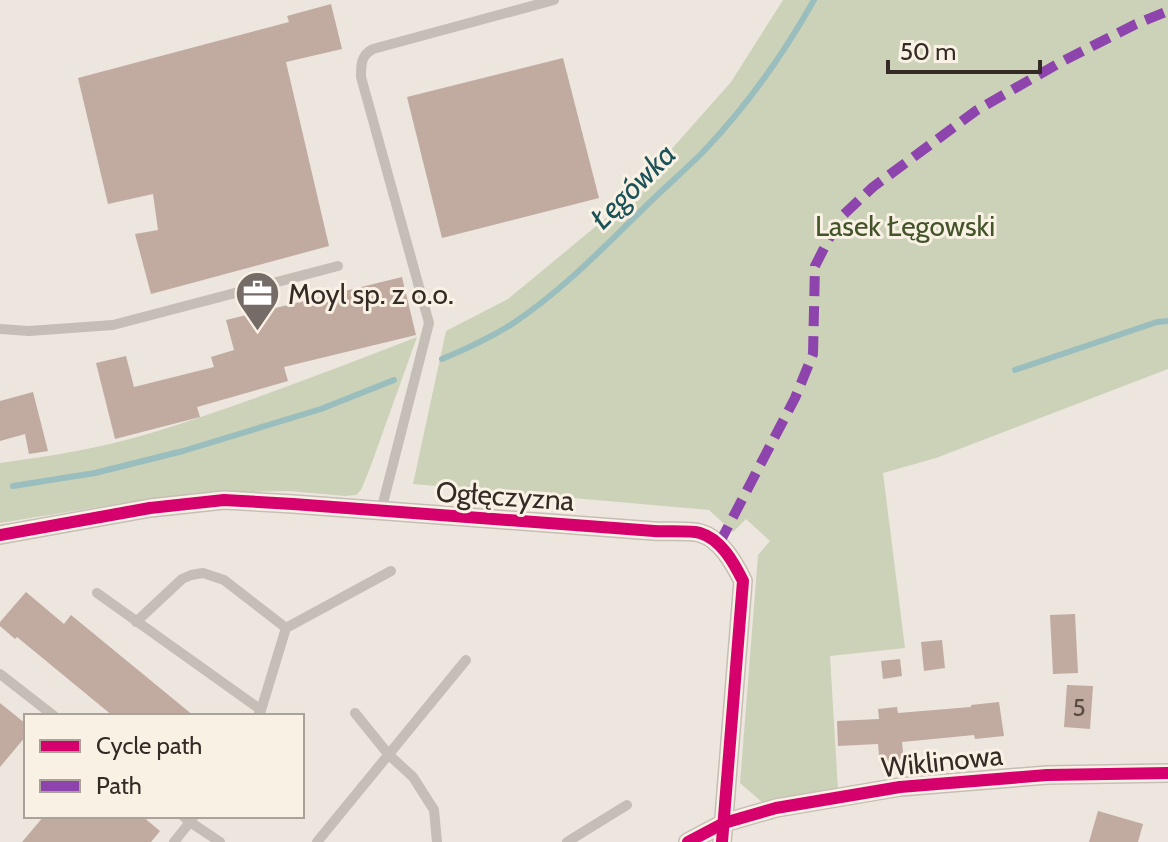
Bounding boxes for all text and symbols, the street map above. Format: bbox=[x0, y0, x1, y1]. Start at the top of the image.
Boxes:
scale bar bbox=[888, 24, 1040, 74]
text: 50 m bbox=[900, 37, 956, 66]
water label: Łęgówka bbox=[583, 136, 683, 236]
park label: Lasek Łęgowski bbox=[815, 209, 995, 243]
office icon: Moyl sp. z o.o. bbox=[233, 270, 281, 333]
place label: Moyl sp. z o.o. bbox=[288, 277, 454, 311]
street label: Ogłęczyzna bbox=[435, 474, 576, 518]
house number: 5 bbox=[1073, 693, 1085, 722]
legend bbox=[24, 714, 304, 818]
text: Cycle path bbox=[96, 731, 202, 760]
street label: Wiklinowa bbox=[880, 738, 1005, 784]
text: Path bbox=[96, 771, 142, 800]

